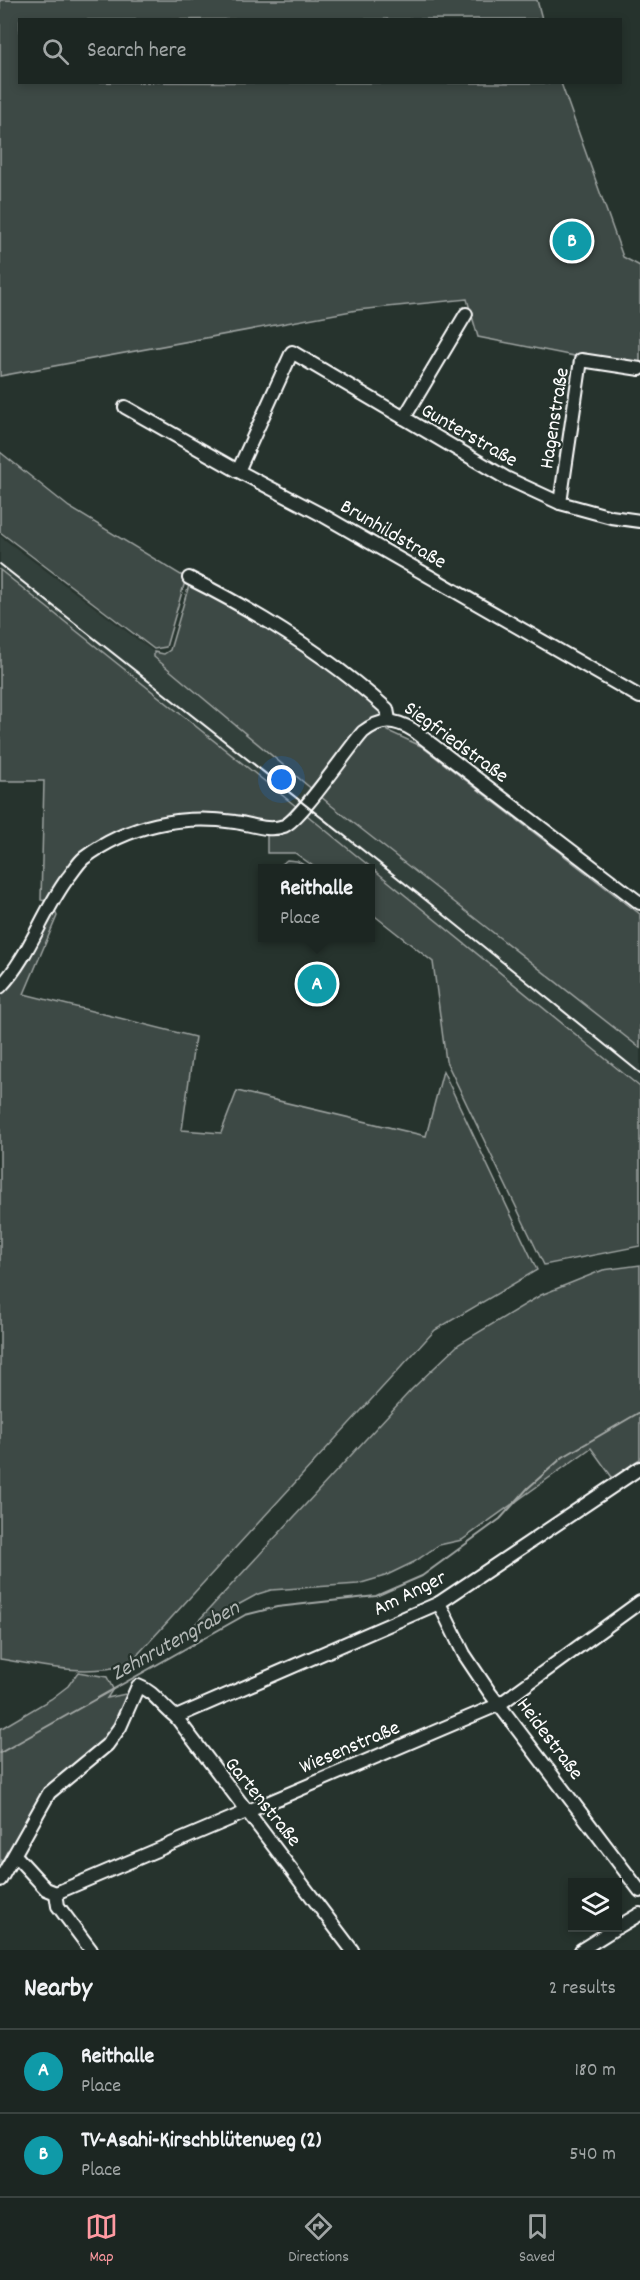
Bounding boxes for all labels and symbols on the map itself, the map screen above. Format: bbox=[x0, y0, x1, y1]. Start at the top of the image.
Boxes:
pin: B bbox=[552, 218, 592, 264]
street label: Hagenstraße bbox=[533, 366, 579, 471]
street label: Gunterstraße bbox=[414, 397, 523, 476]
street label: Brunhildstraße bbox=[334, 493, 451, 578]
street label: Siegfriedstraße bbox=[397, 695, 514, 792]
your location bbox=[267, 765, 296, 794]
pin: A bbox=[298, 962, 336, 1006]
street label: Am Anger bbox=[369, 1564, 452, 1625]
water label: Zehnrutengraben bbox=[106, 1594, 246, 1690]
street label: Heidestraße bbox=[508, 1692, 590, 1787]
street label: Wiesenstraße bbox=[295, 1714, 405, 1783]
street label: Gartenstraße bbox=[216, 1751, 307, 1854]

